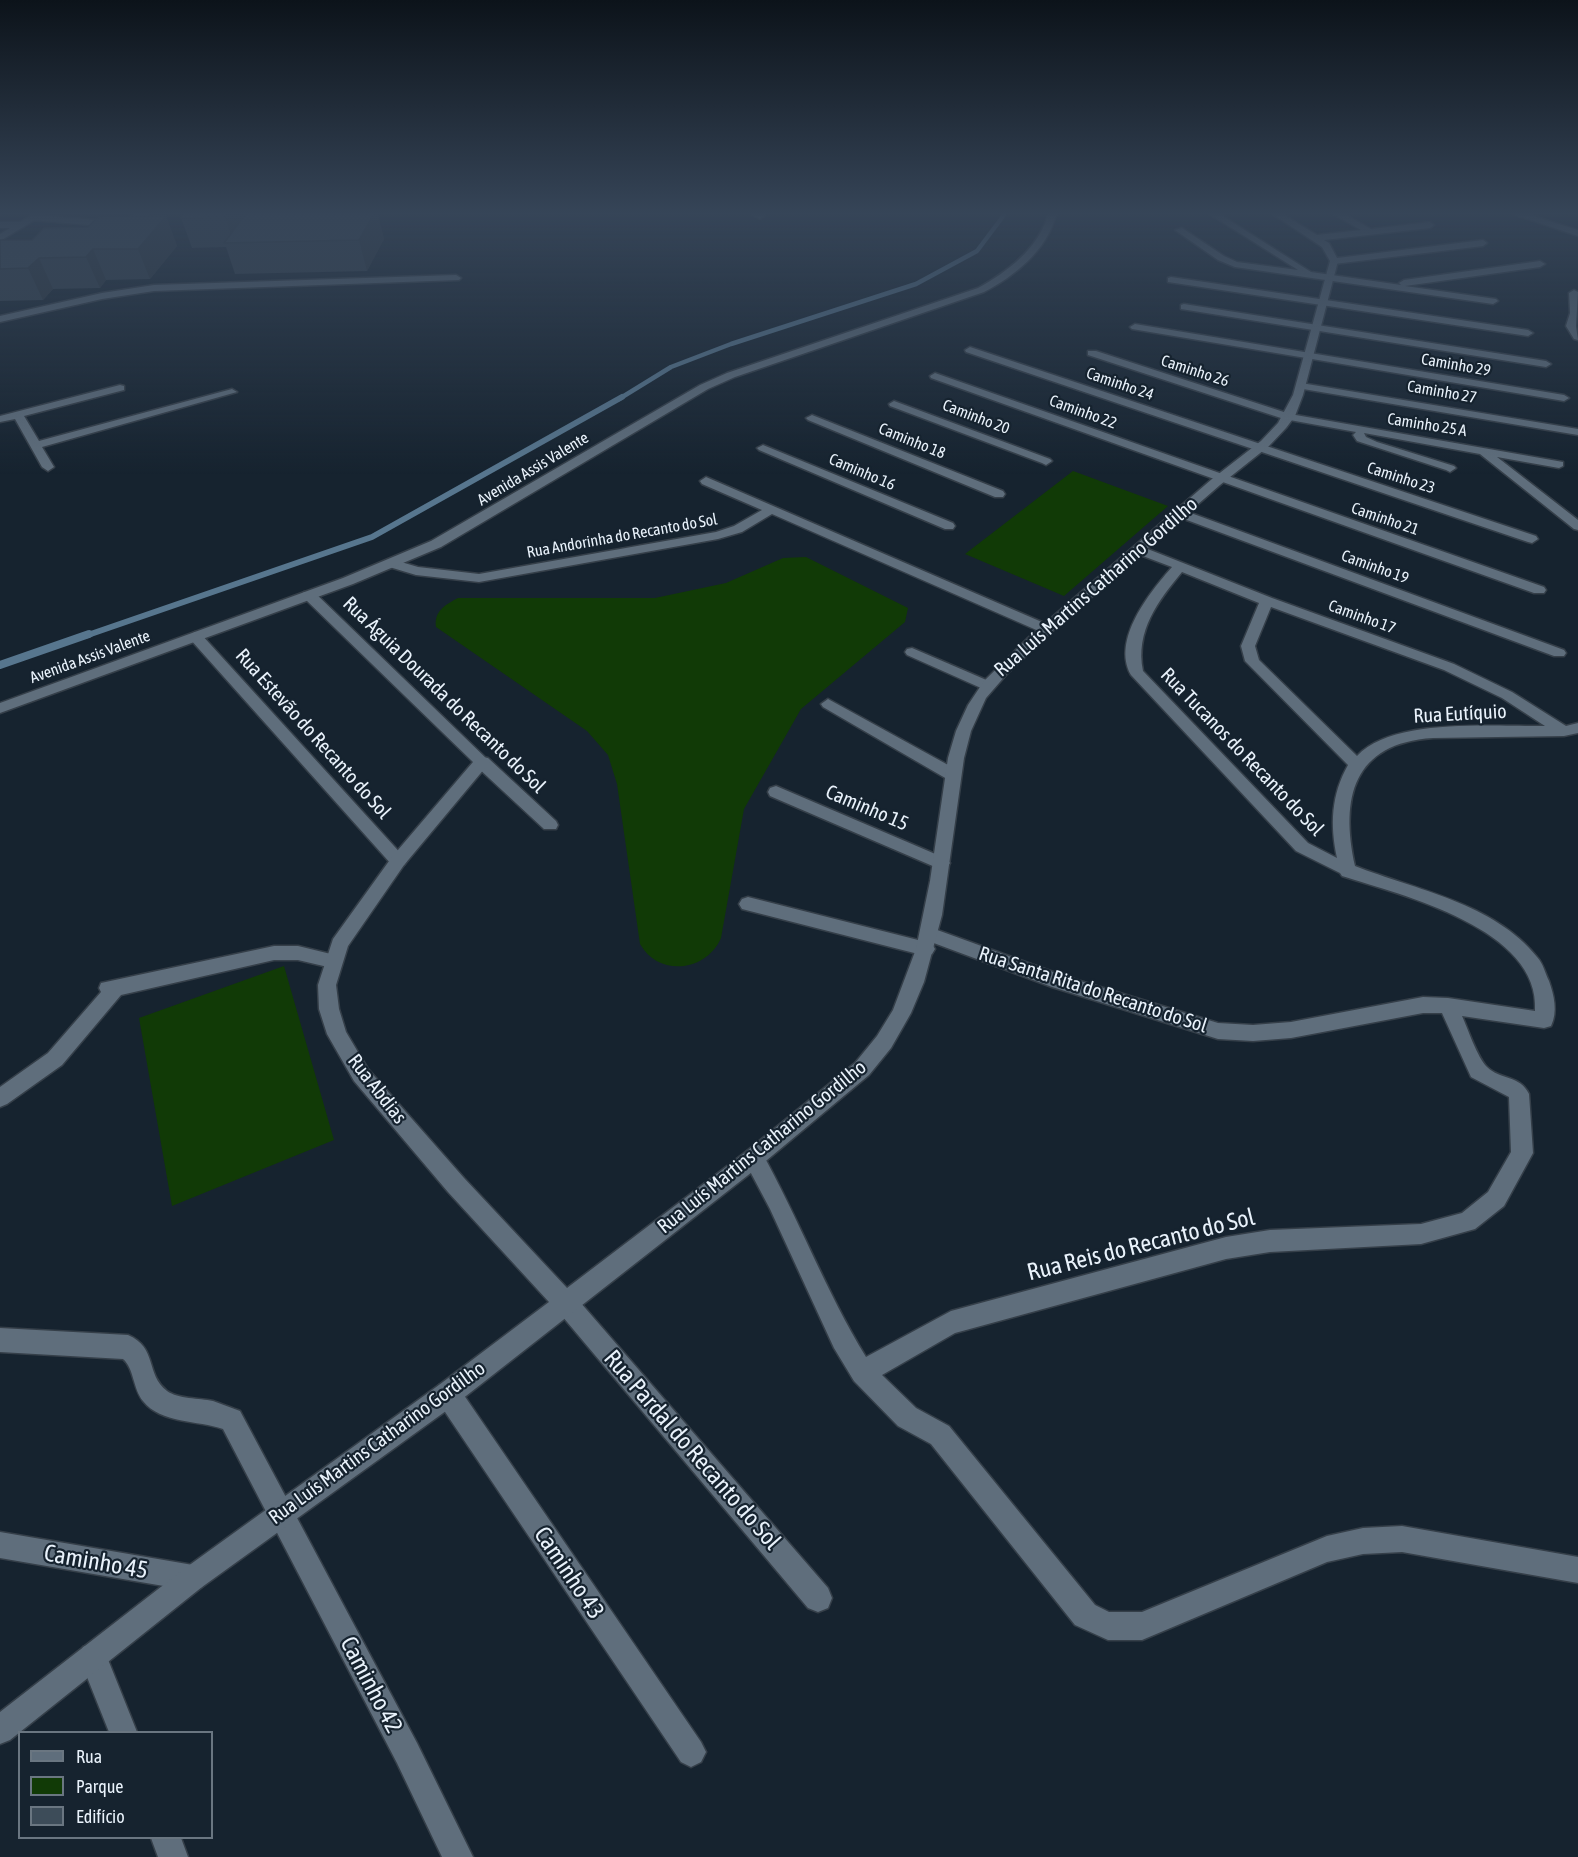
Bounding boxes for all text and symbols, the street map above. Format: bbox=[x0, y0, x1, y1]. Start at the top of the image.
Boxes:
street label: Caminho 29 bbox=[1420, 349, 1492, 381]
street label: Caminho 26 bbox=[1159, 351, 1231, 391]
street label: Caminho 24 bbox=[1084, 364, 1156, 404]
street label: Caminho 27 bbox=[1406, 376, 1478, 408]
street label: Caminho 22 bbox=[1047, 391, 1119, 433]
street label: Caminho 20 bbox=[940, 395, 1012, 439]
street label: Caminho 25 A bbox=[1386, 409, 1468, 441]
street label: Caminho 18 bbox=[876, 419, 948, 463]
street label: Avenida Assis Valente bbox=[474, 428, 592, 510]
street label: Caminho 16 bbox=[826, 449, 898, 495]
street label: Caminho 23 bbox=[1365, 458, 1437, 498]
street label: Rua Luís Martins Catharino Gordilho bbox=[989, 492, 1203, 682]
street label: Caminho 21 bbox=[1349, 499, 1421, 539]
street label: Rua Andorinha do Recanto do Sol bbox=[525, 510, 719, 562]
street label: Caminho 19 bbox=[1339, 546, 1411, 588]
street label: Rua Águia Dourada do Recanto do Sol bbox=[338, 592, 550, 798]
street label: Caminho 17 bbox=[1326, 596, 1398, 638]
street label: Avenida Assis Valente bbox=[27, 626, 153, 688]
street label: Rua Estevão do Recanto do Sol bbox=[230, 644, 396, 824]
street label: Rua Tucanos do Recanto do Sol bbox=[1156, 663, 1328, 841]
street label: Rua Eutíquio bbox=[1413, 700, 1507, 728]
street label: Caminho 15 bbox=[822, 780, 912, 836]
street label: Rua Santa Rita do Recanto do Sol bbox=[976, 942, 1210, 1038]
street label: Rua Abdias bbox=[342, 1050, 412, 1128]
street label: Rua Luís Martins Catharino Gordilho bbox=[653, 1055, 871, 1239]
street label: Rua Reis do Recanto do Sol bbox=[1024, 1203, 1258, 1287]
street label: Rua Pardal do Recanto do Sol bbox=[597, 1344, 787, 1556]
street label: Rua Luís Martins Catharino Gordilho bbox=[264, 1356, 490, 1530]
street label: Caminho 43 bbox=[528, 1521, 610, 1625]
street label: Caminho 45 bbox=[42, 1539, 150, 1585]
street label: Caminho 42 bbox=[334, 1632, 408, 1738]
legend bbox=[18, 1731, 213, 1839]
text: Rua bbox=[76, 1746, 102, 1767]
text: Parque bbox=[76, 1776, 124, 1797]
text: Edifício bbox=[76, 1806, 125, 1827]

